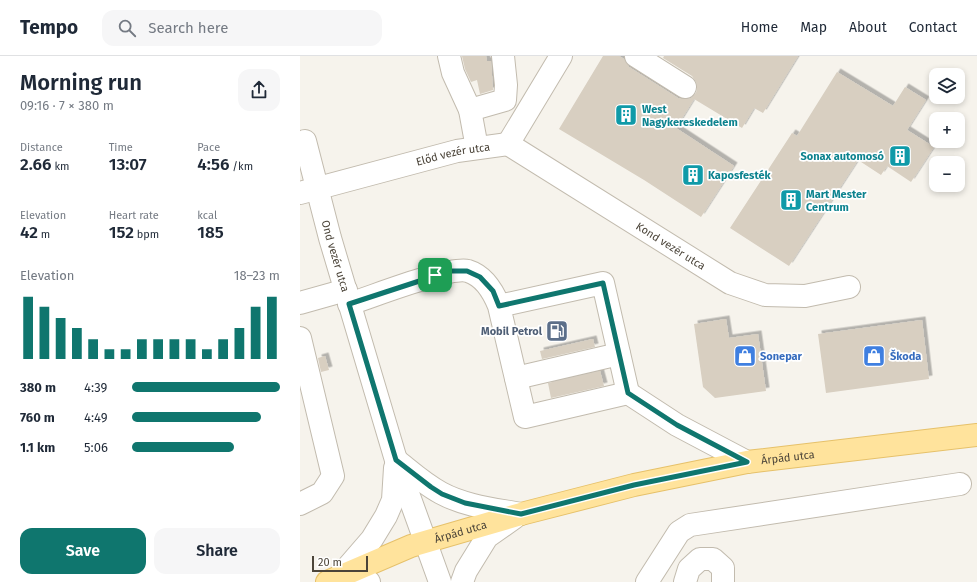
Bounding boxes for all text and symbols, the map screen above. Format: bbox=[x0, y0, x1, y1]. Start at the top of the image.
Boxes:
search box bbox=[102, 10, 382, 46]
text: Tempo bbox=[20, 16, 78, 39]
icon: search bbox=[116, 17, 138, 39]
text: Search here bbox=[148, 19, 228, 37]
text: Home bbox=[741, 19, 778, 36]
text: Map bbox=[800, 19, 827, 36]
text: About bbox=[849, 19, 887, 36]
text: Contact bbox=[909, 19, 957, 36]
map controls bbox=[929, 68, 965, 192]
button: layers bbox=[929, 68, 965, 104]
text: Morning run bbox=[20, 69, 142, 96]
button: share bbox=[238, 69, 280, 111]
text: 09:16 · 7 × 380 m bbox=[20, 98, 114, 113]
building icon: West Nagykereskedelem bbox=[613, 102, 639, 128]
place label: West Nagykereskedelem bbox=[642, 103, 738, 129]
button: + bbox=[929, 112, 965, 148]
street label: Előd vezér utca bbox=[414, 140, 491, 168]
text: Distance bbox=[20, 141, 63, 154]
text: Time bbox=[109, 141, 133, 154]
text: Pace bbox=[197, 141, 220, 154]
building icon: Sonax automosó bbox=[887, 143, 913, 169]
place label: Sonax automosó bbox=[800, 150, 885, 163]
text: 2.66 bbox=[20, 154, 52, 175]
text: 13:07 bbox=[109, 154, 147, 175]
text: 4:56 bbox=[197, 154, 229, 175]
button: − bbox=[929, 156, 965, 192]
text: km bbox=[52, 160, 70, 173]
text: /km bbox=[229, 160, 253, 173]
building icon: Kaposfesték bbox=[680, 162, 706, 188]
place label: Kaposfesték bbox=[708, 169, 772, 182]
building icon: Mart Mester Centrum bbox=[778, 187, 804, 213]
place label: Mart Mester Centrum bbox=[806, 188, 867, 214]
text: Elevation bbox=[20, 209, 66, 222]
text: Heart rate bbox=[109, 209, 159, 222]
text: kcal bbox=[197, 209, 217, 222]
street label: Ond vezér utca bbox=[319, 219, 352, 293]
street label: Kond vezér utca bbox=[634, 219, 708, 272]
text: 42 bbox=[20, 222, 38, 243]
text: 152 bbox=[109, 222, 134, 243]
text: 185 bbox=[197, 222, 224, 243]
text: m bbox=[38, 228, 50, 241]
text: bpm bbox=[134, 228, 159, 241]
pin bbox=[418, 258, 452, 292]
icon: arrive bbox=[424, 264, 446, 286]
text: Elevation bbox=[20, 268, 74, 283]
text: 18–23 m bbox=[234, 268, 280, 283]
fuel station icon: Mobil Petrol bbox=[544, 318, 570, 344]
place label: Mobil Petrol bbox=[481, 325, 543, 338]
shop icon: Sonepar bbox=[732, 343, 758, 369]
shop icon: Škoda bbox=[861, 343, 887, 369]
place label: Škoda bbox=[890, 349, 921, 363]
place label: Sonepar bbox=[760, 350, 803, 363]
text: 380 m bbox=[20, 380, 56, 395]
text: 4:39 bbox=[84, 380, 107, 395]
text: 760 m bbox=[20, 410, 55, 425]
text: 4:49 bbox=[84, 410, 107, 425]
text: 1.1 km bbox=[20, 440, 55, 455]
text: 5:06 bbox=[84, 440, 108, 455]
street label: Árpád utca bbox=[760, 448, 815, 467]
street label: Árpád utca bbox=[433, 518, 488, 545]
button: Save bbox=[20, 528, 146, 574]
button: Share bbox=[154, 528, 280, 574]
scale bar bbox=[312, 554, 368, 573]
text: 20 m bbox=[318, 556, 342, 569]

